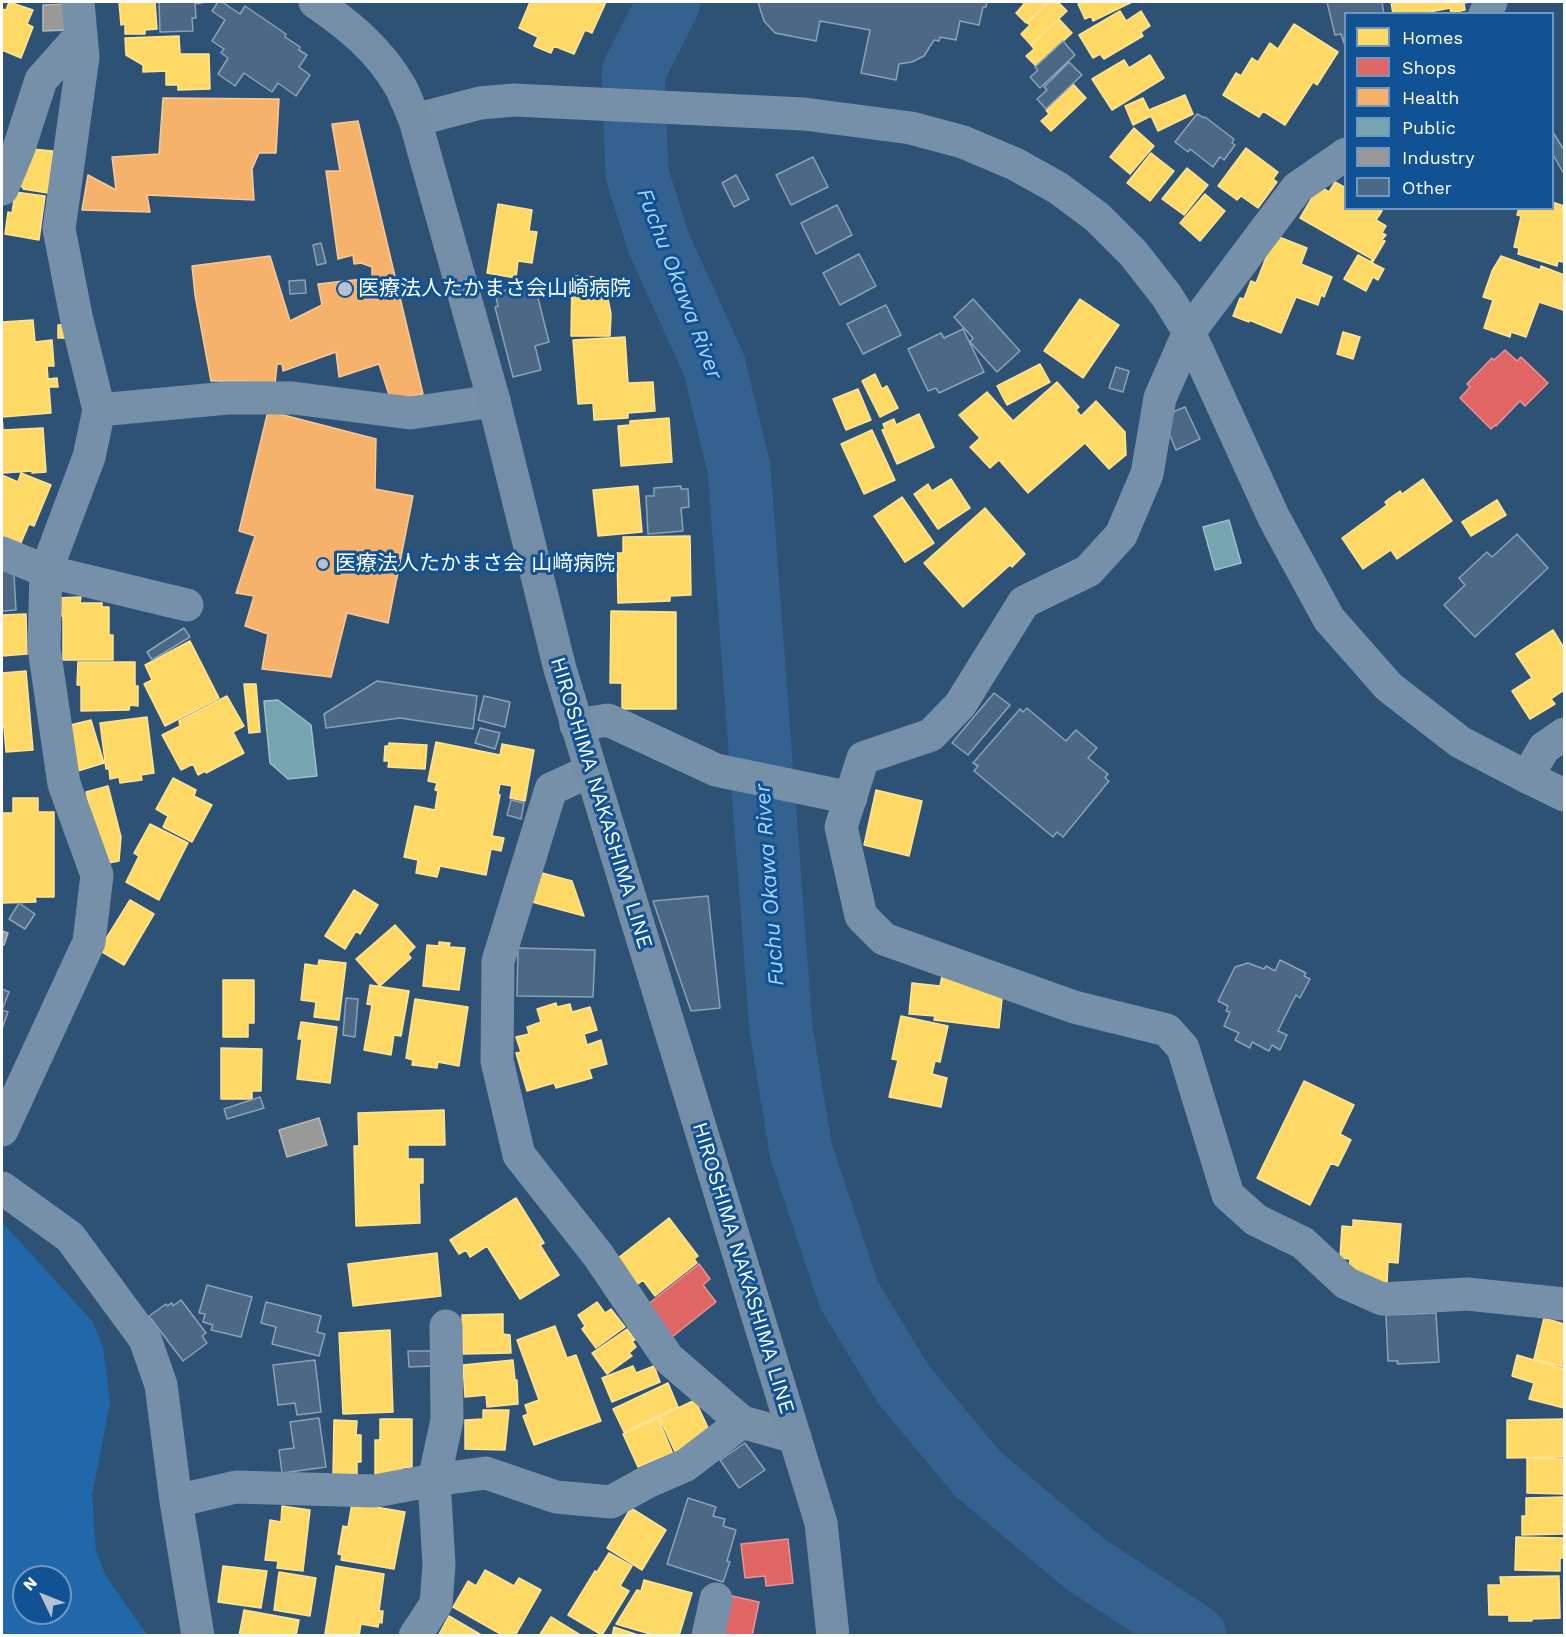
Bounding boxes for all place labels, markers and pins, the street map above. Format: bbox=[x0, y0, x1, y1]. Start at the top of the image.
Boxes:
place label: 医療法人たかまさ会山崎病院 bbox=[358, 276, 631, 302]
marker: 医療法人たかまさ会山崎病院 bbox=[336, 280, 354, 298]
place label: 医療法人たかまさ会 山﨑病院 bbox=[335, 551, 615, 577]
marker: 医療法人たかまさ会 山﨑病院 bbox=[316, 557, 330, 571]

